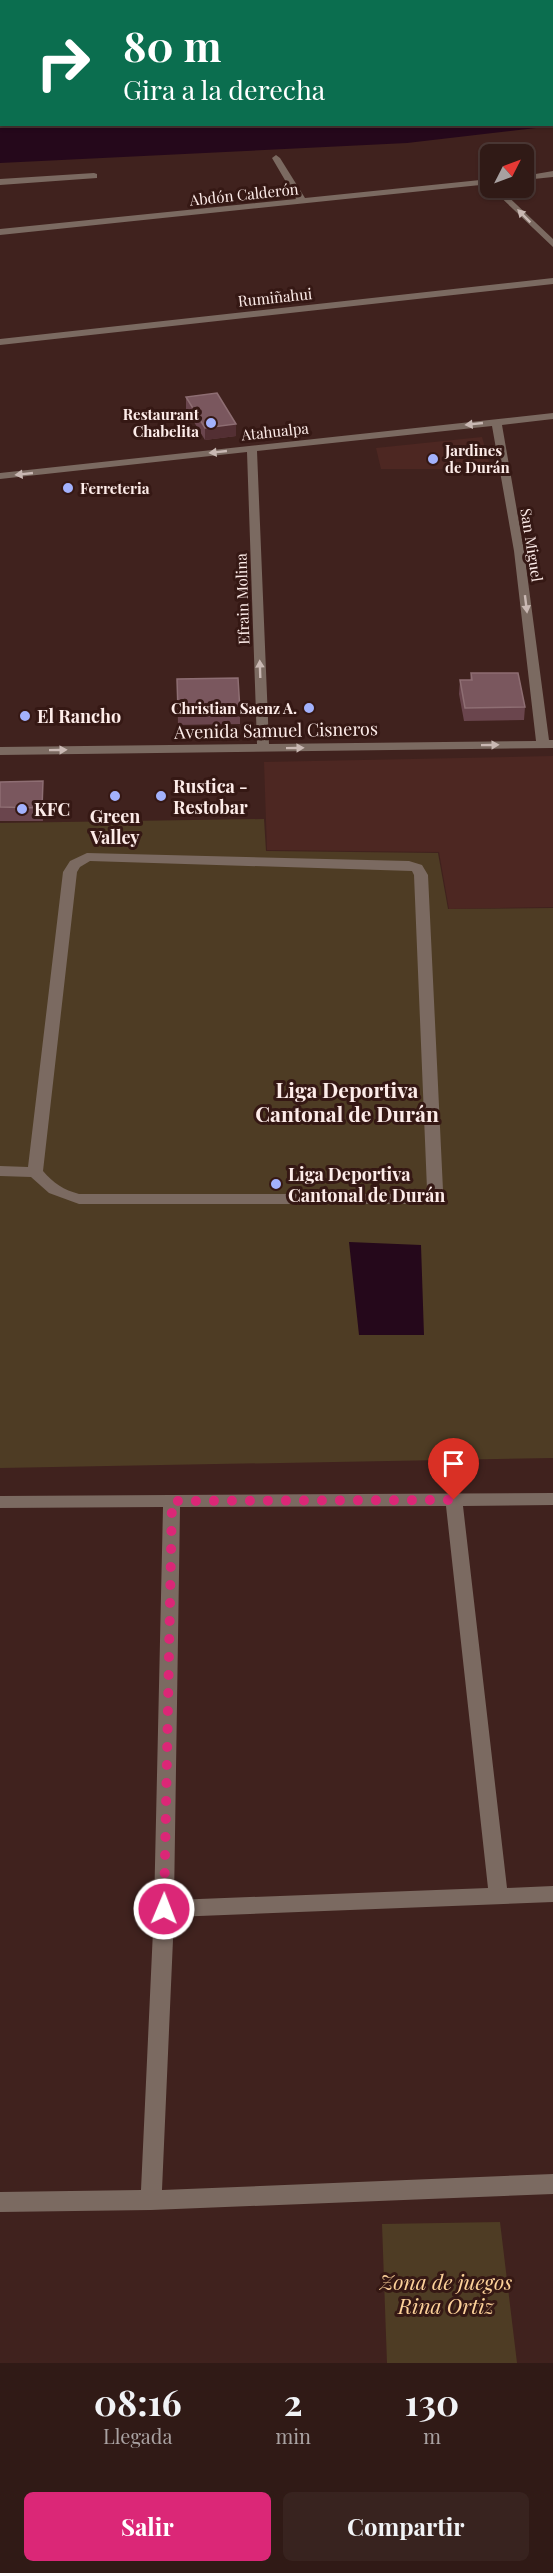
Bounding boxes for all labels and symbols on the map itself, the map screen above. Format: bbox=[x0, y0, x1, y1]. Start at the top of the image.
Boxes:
north arrow bbox=[480, 144, 534, 198]
street label: Abdón Calderón bbox=[188, 178, 299, 210]
one-way arrow bbox=[517, 209, 532, 223]
street label: Rumiñahui bbox=[237, 283, 314, 311]
place label: Restaurant Chabelita bbox=[123, 404, 200, 441]
marker: Restaurant Chabelita bbox=[204, 416, 218, 430]
street label: Atahualpa bbox=[239, 417, 310, 445]
one-way arrow bbox=[464, 419, 483, 429]
place label: Jardines de Durán bbox=[444, 440, 511, 477]
one-way arrow bbox=[208, 447, 227, 457]
marker: Jardines de Durán bbox=[426, 452, 440, 466]
one-way arrow bbox=[14, 469, 33, 479]
place label: Ferreteria bbox=[80, 478, 150, 498]
marker: Ferreteria bbox=[61, 481, 75, 495]
street label: San Miguel bbox=[516, 507, 548, 583]
street label: Efrain Molina bbox=[230, 552, 254, 645]
one-way arrow bbox=[521, 595, 530, 614]
one-way arrow bbox=[255, 659, 265, 678]
place label: Christian Saenz A. bbox=[171, 698, 297, 718]
marker: Christian Saenz A. bbox=[302, 701, 316, 715]
place label: El Rancho bbox=[37, 704, 121, 728]
marker: El Rancho bbox=[18, 709, 32, 723]
street label: Avenida Samuel Cisneros bbox=[173, 716, 378, 744]
one-way arrow bbox=[481, 740, 500, 750]
one-way arrow bbox=[286, 743, 305, 753]
one-way arrow bbox=[49, 745, 68, 755]
place label: Rustica - Restobar bbox=[173, 774, 248, 819]
marker: Green Valley bbox=[108, 789, 122, 803]
marker: Rustica - Restobar bbox=[154, 789, 168, 803]
place label: KFC bbox=[34, 797, 70, 821]
marker: KFC bbox=[15, 802, 29, 816]
place label: Green Valley bbox=[89, 804, 140, 849]
district label: Liga Deportiva Cantonal de Durán bbox=[255, 1075, 439, 1127]
place label: Liga Deportiva Cantonal de Durán bbox=[288, 1162, 445, 1207]
marker: Liga Deportiva Cantonal de Durán bbox=[269, 1177, 283, 1191]
pin bbox=[428, 1438, 479, 1500]
position arrow bbox=[132, 1877, 196, 1941]
park label: Zona de juegos Rina Ortiz bbox=[379, 2267, 512, 2319]

